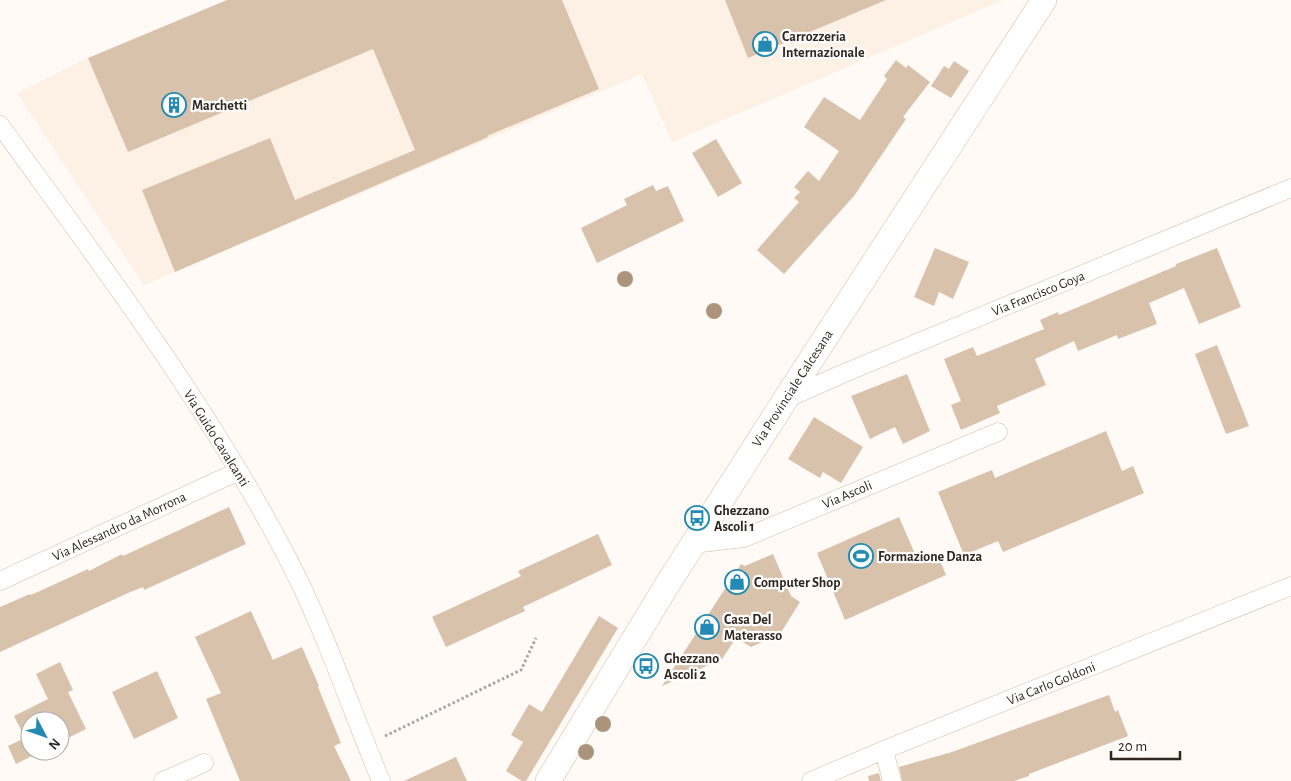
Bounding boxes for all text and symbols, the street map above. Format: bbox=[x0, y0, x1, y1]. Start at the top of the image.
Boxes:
place label: Carrozzeria Internazionale bbox=[782, 30, 865, 60]
shop icon: Carrozzeria Internazionale bbox=[752, 31, 778, 57]
building icon: Marchetti bbox=[161, 92, 187, 118]
place label: Marchetti bbox=[192, 99, 247, 113]
street label: Via Francisco Goya bbox=[990, 269, 1087, 319]
street label: Via Provinciale Calcesana bbox=[750, 327, 836, 450]
street label: Via Guido Cavalcanti bbox=[181, 388, 251, 489]
street label: Via Ascoli bbox=[821, 478, 874, 512]
street label: Via Alessandro da Morrona bbox=[50, 490, 189, 564]
place label: Ghezzano Ascoli 1 bbox=[714, 504, 769, 534]
bus stop icon: Ghezzano Ascoli 1 bbox=[684, 505, 710, 531]
sports icon: Formazione Danza bbox=[848, 543, 874, 569]
place label: Formazione Danza bbox=[878, 550, 982, 564]
shop icon: Computer Shop bbox=[724, 569, 750, 595]
place label: Computer Shop bbox=[754, 576, 840, 590]
place label: Casa Del Materasso bbox=[724, 613, 782, 643]
shop icon: Casa Del Materasso bbox=[694, 614, 720, 640]
place label: Ghezzano Ascoli 2 bbox=[664, 652, 719, 682]
bus stop icon: Ghezzano Ascoli 2 bbox=[633, 653, 659, 679]
street label: Via Carlo Goldoni bbox=[1005, 660, 1098, 708]
north arrow bbox=[20, 711, 70, 761]
scale bar bbox=[1111, 728, 1180, 760]
text: N bbox=[46, 736, 63, 752]
text: 20 m bbox=[1118, 739, 1147, 754]

